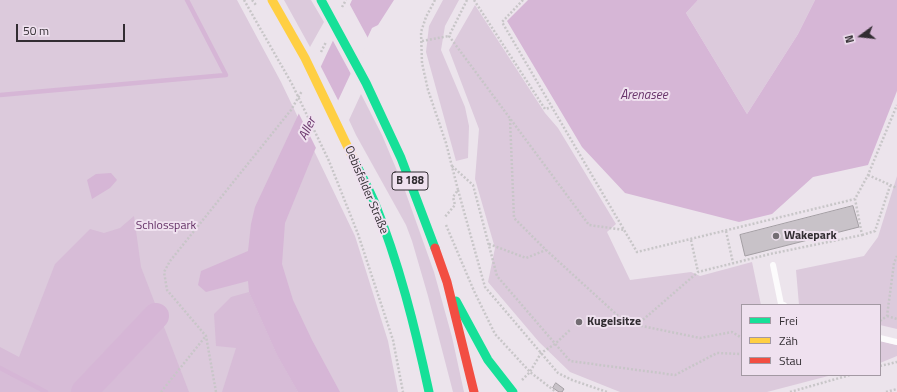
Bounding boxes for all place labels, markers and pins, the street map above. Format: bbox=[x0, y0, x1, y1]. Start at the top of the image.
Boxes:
place label: Wakepark bbox=[784, 229, 837, 243]
marker: Wakepark bbox=[771, 231, 781, 241]
place label: Kugelsitze bbox=[587, 315, 641, 329]
marker: Kugelsitze bbox=[574, 317, 584, 327]

